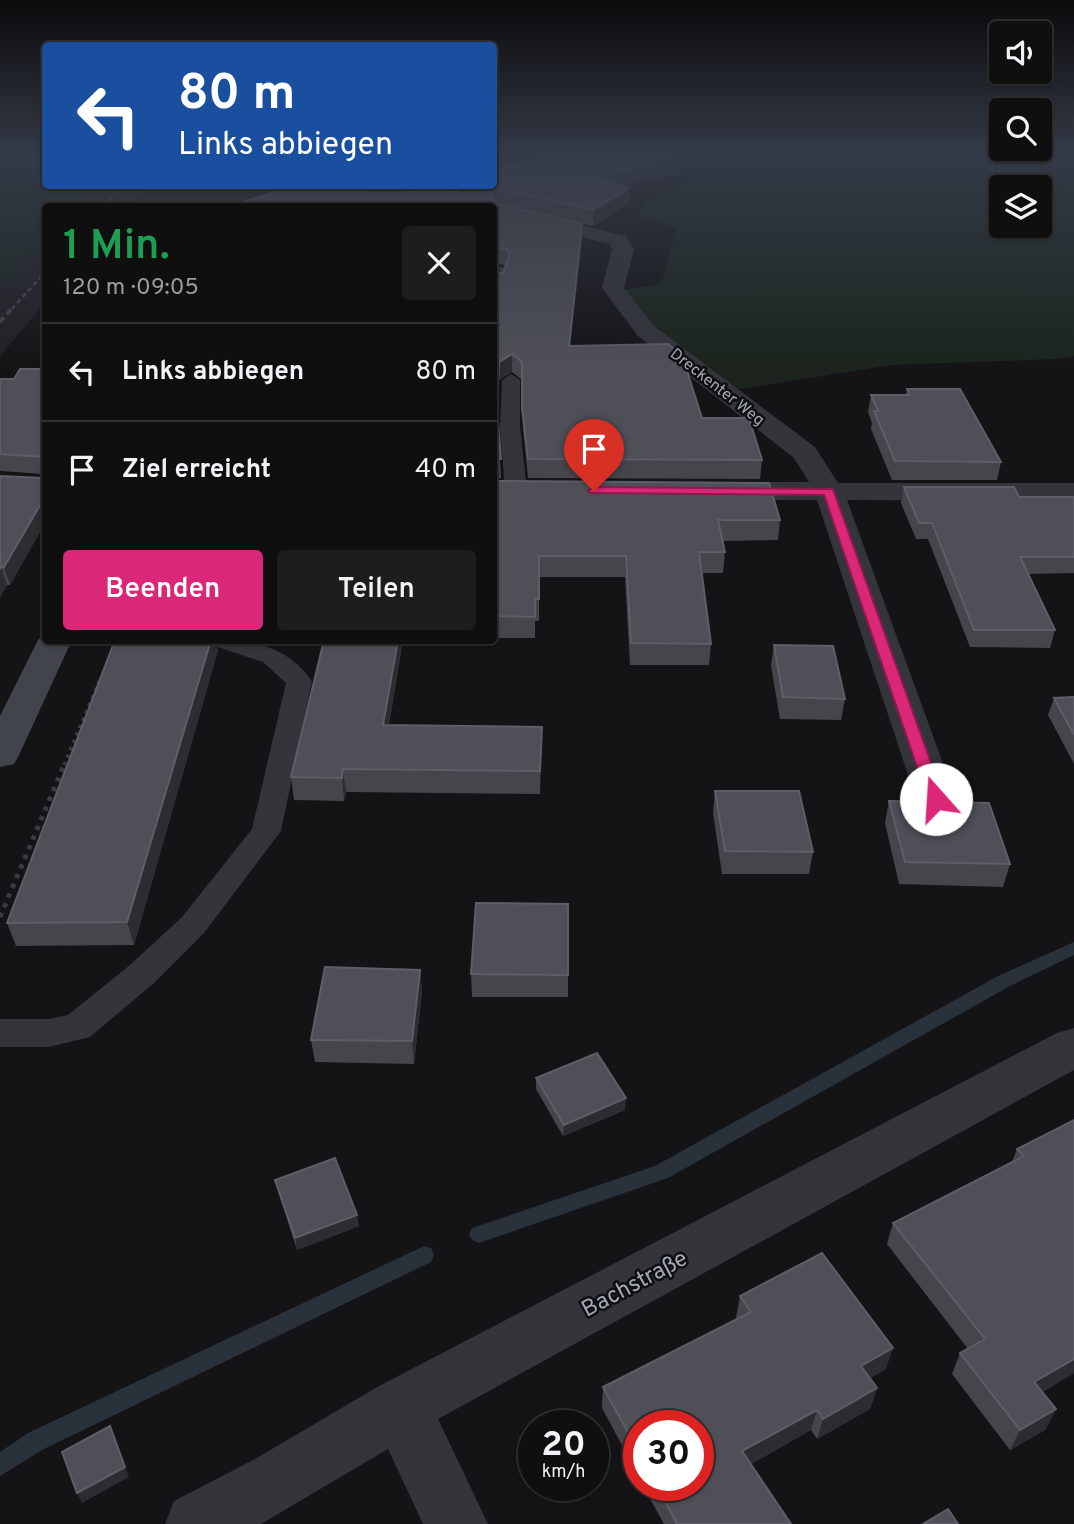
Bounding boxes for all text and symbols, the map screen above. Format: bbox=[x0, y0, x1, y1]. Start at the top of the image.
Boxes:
map controls bbox=[989, 21, 1052, 238]
button: sound bbox=[989, 21, 1052, 84]
text: 80 m bbox=[178, 65, 295, 127]
icon: left bbox=[63, 70, 154, 161]
button: search bbox=[989, 98, 1052, 161]
text: Links abbiegen bbox=[178, 126, 393, 166]
button: layers bbox=[989, 175, 1052, 238]
text: 1 Min. bbox=[63, 221, 170, 274]
button: close bbox=[402, 226, 476, 300]
text: 120 m · 09:05 bbox=[63, 274, 199, 303]
street label: Dreckenter Weg bbox=[665, 344, 768, 431]
icon: left bbox=[63, 353, 101, 391]
text: Links abbiegen bbox=[122, 356, 304, 389]
text: 80 m bbox=[416, 356, 476, 389]
pin bbox=[564, 419, 624, 491]
icon: arrive bbox=[575, 430, 613, 468]
icon: arrive bbox=[63, 451, 101, 489]
text: Ziel erreicht bbox=[122, 454, 271, 487]
text: 40 m bbox=[415, 454, 476, 487]
button: Beenden bbox=[63, 550, 263, 630]
button: Teilen bbox=[277, 550, 476, 630]
position arrow bbox=[899, 762, 973, 836]
street label: Bachstraße bbox=[577, 1245, 693, 1325]
speed limit sign: 30 bbox=[623, 1410, 714, 1501]
text: 20 bbox=[541, 1424, 586, 1468]
text: km/h bbox=[542, 1461, 585, 1484]

